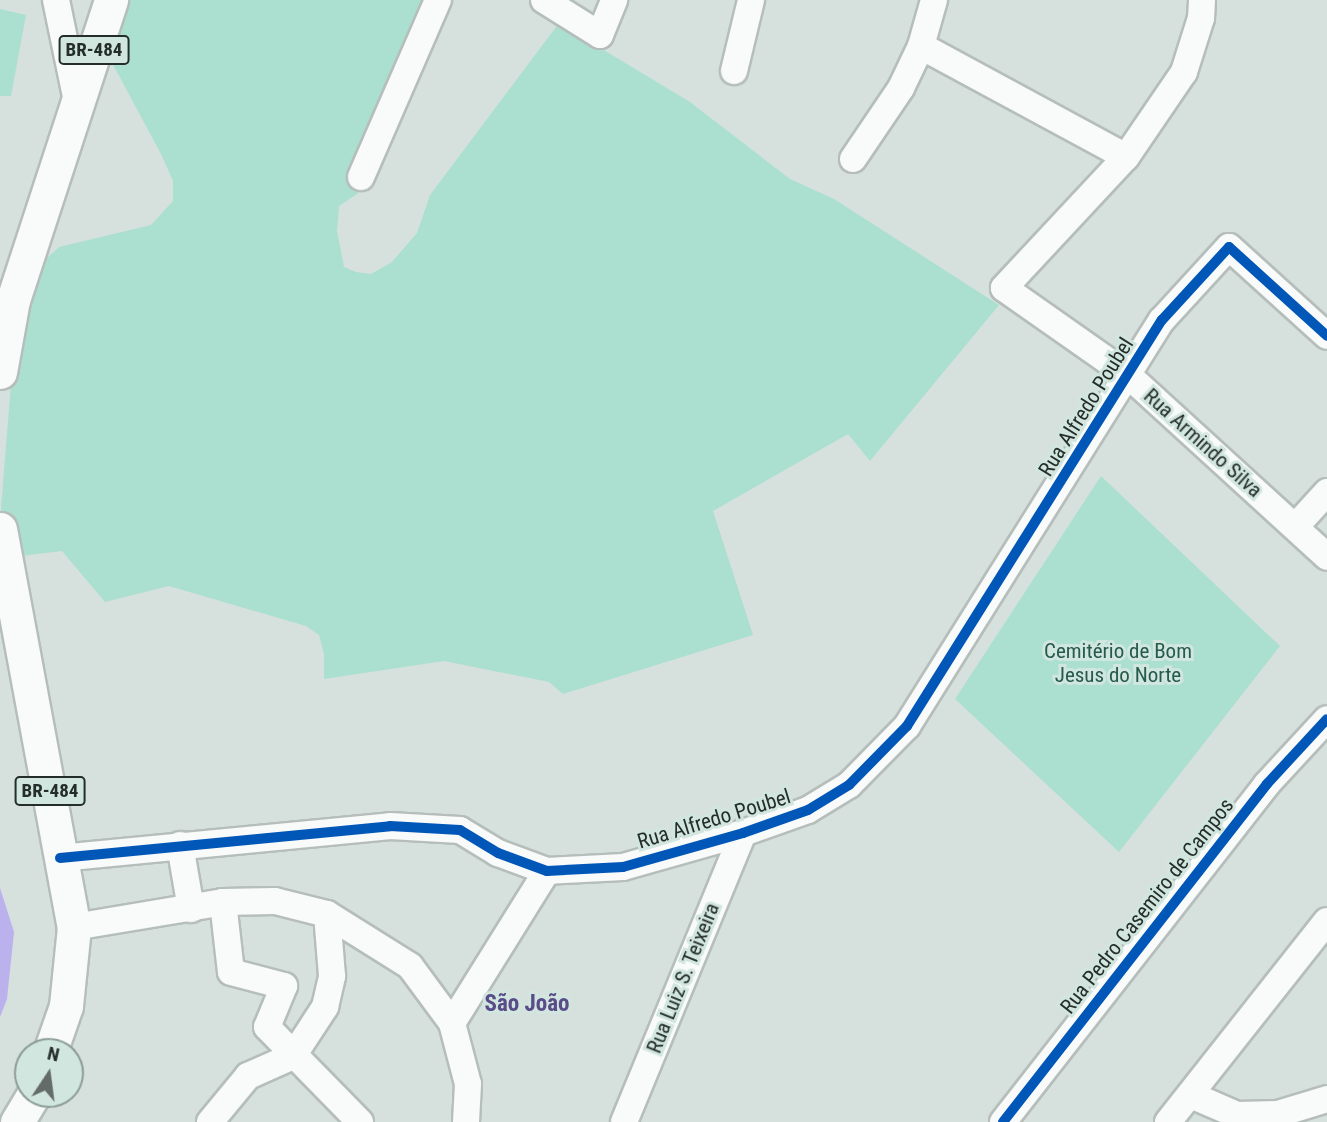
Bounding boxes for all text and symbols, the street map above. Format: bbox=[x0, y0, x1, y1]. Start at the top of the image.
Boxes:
road number: BR-484 bbox=[57, 34, 131, 66]
street label: Rua Alfredo Poubel bbox=[1033, 333, 1139, 481]
street label: Rua Armindo Silva bbox=[1139, 383, 1267, 503]
park label: Cemitério de Bom Jesus do Norte bbox=[1044, 638, 1192, 688]
road number: BR-484 bbox=[13, 776, 87, 806]
street label: Rua Alfredo Poubel bbox=[634, 784, 794, 854]
street label: Rua Pedro Casemiro de Campos bbox=[1055, 793, 1239, 1019]
street label: Rua Luiz S. Teixeira bbox=[641, 899, 725, 1057]
district label: São João bbox=[485, 990, 569, 1018]
north arrow bbox=[14, 1038, 84, 1108]
text: N bbox=[45, 1041, 62, 1067]

